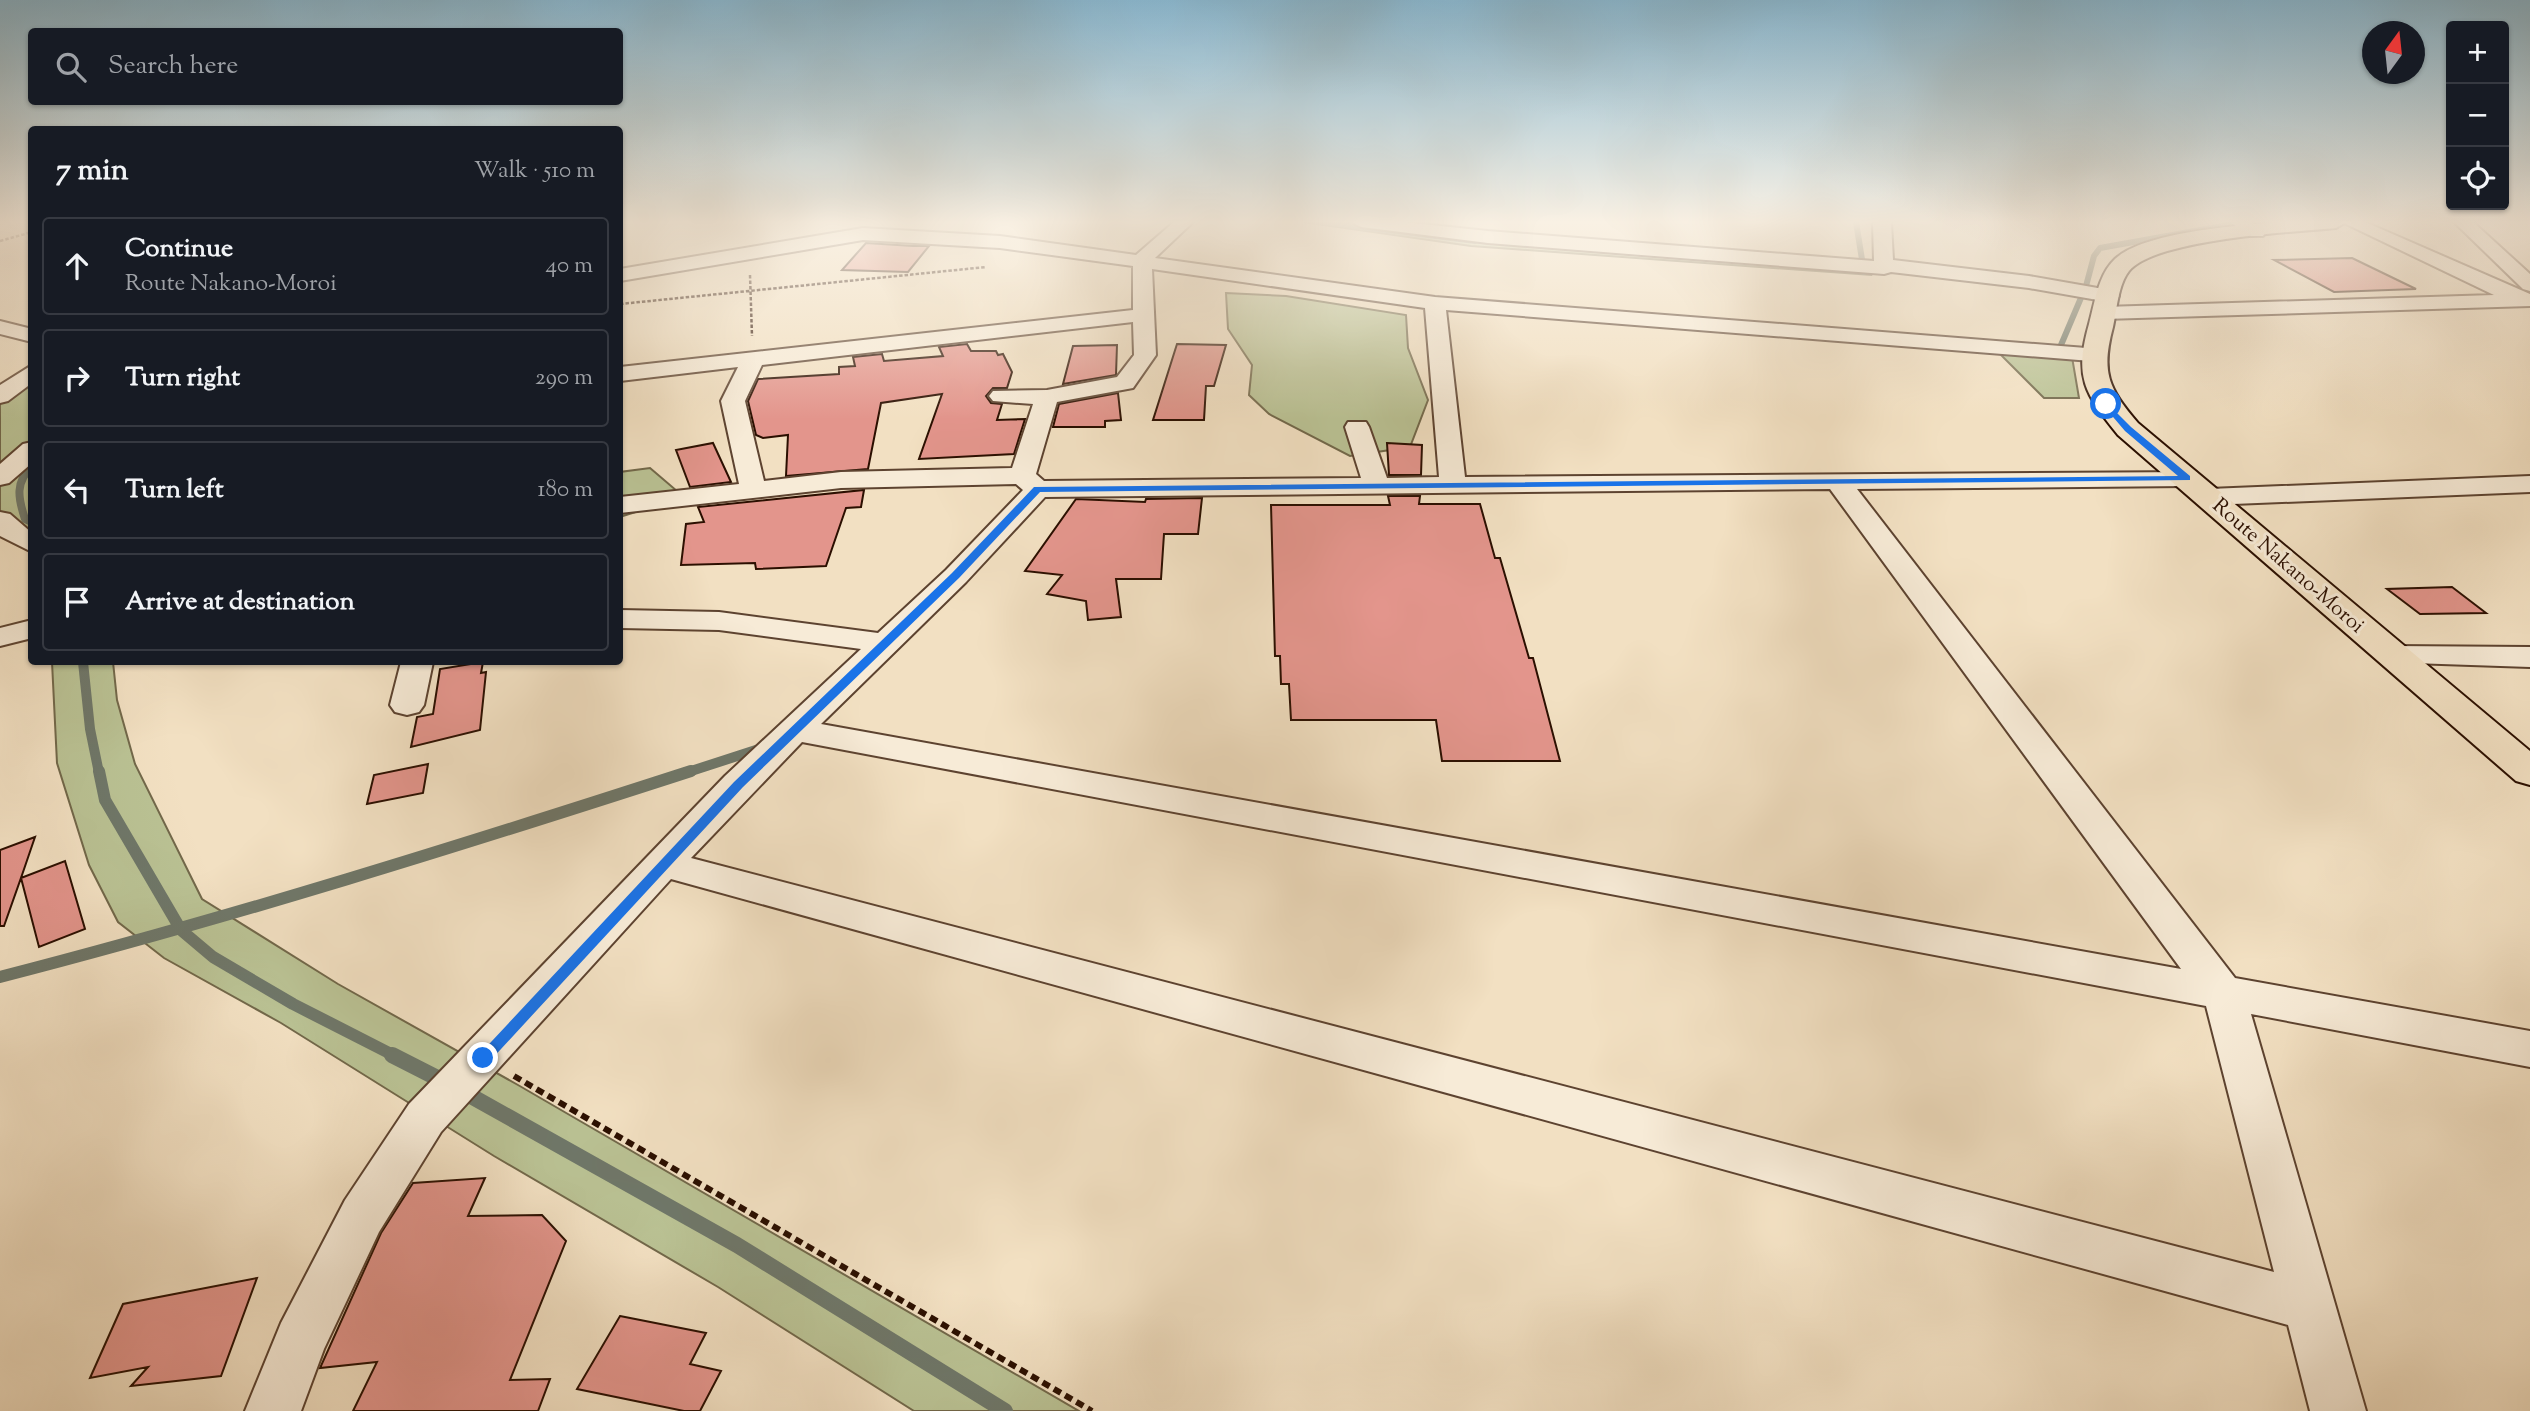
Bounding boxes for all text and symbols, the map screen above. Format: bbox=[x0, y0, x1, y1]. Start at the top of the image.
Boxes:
north arrow bbox=[2362, 21, 2425, 84]
map controls bbox=[2446, 21, 2509, 210]
button: + bbox=[2446, 21, 2509, 84]
search box bbox=[28, 28, 623, 105]
icon: search bbox=[52, 48, 90, 86]
text: Search here bbox=[108, 48, 238, 85]
button: − bbox=[2446, 84, 2509, 147]
button: locate bbox=[2446, 147, 2509, 210]
text: 7 min bbox=[56, 150, 128, 193]
text: Walk · 510 m bbox=[474, 155, 595, 188]
text: Continue bbox=[125, 231, 233, 268]
icon: ahead bbox=[58, 247, 96, 285]
text: 40 m bbox=[546, 250, 593, 283]
text: Route Nakano-Moroi bbox=[125, 268, 337, 301]
icon: right bbox=[58, 359, 96, 397]
text: Turn right bbox=[125, 360, 240, 397]
text: 290 m bbox=[535, 362, 593, 395]
route start bbox=[2090, 388, 2121, 419]
icon: left bbox=[58, 471, 96, 509]
text: Turn left bbox=[125, 472, 224, 509]
text: 180 m bbox=[538, 474, 593, 507]
street label: Route Nakano-Moroi bbox=[2205, 492, 2370, 641]
icon: arrive bbox=[58, 583, 96, 621]
text: Arrive at destination bbox=[125, 584, 355, 621]
route end bbox=[467, 1042, 498, 1073]

